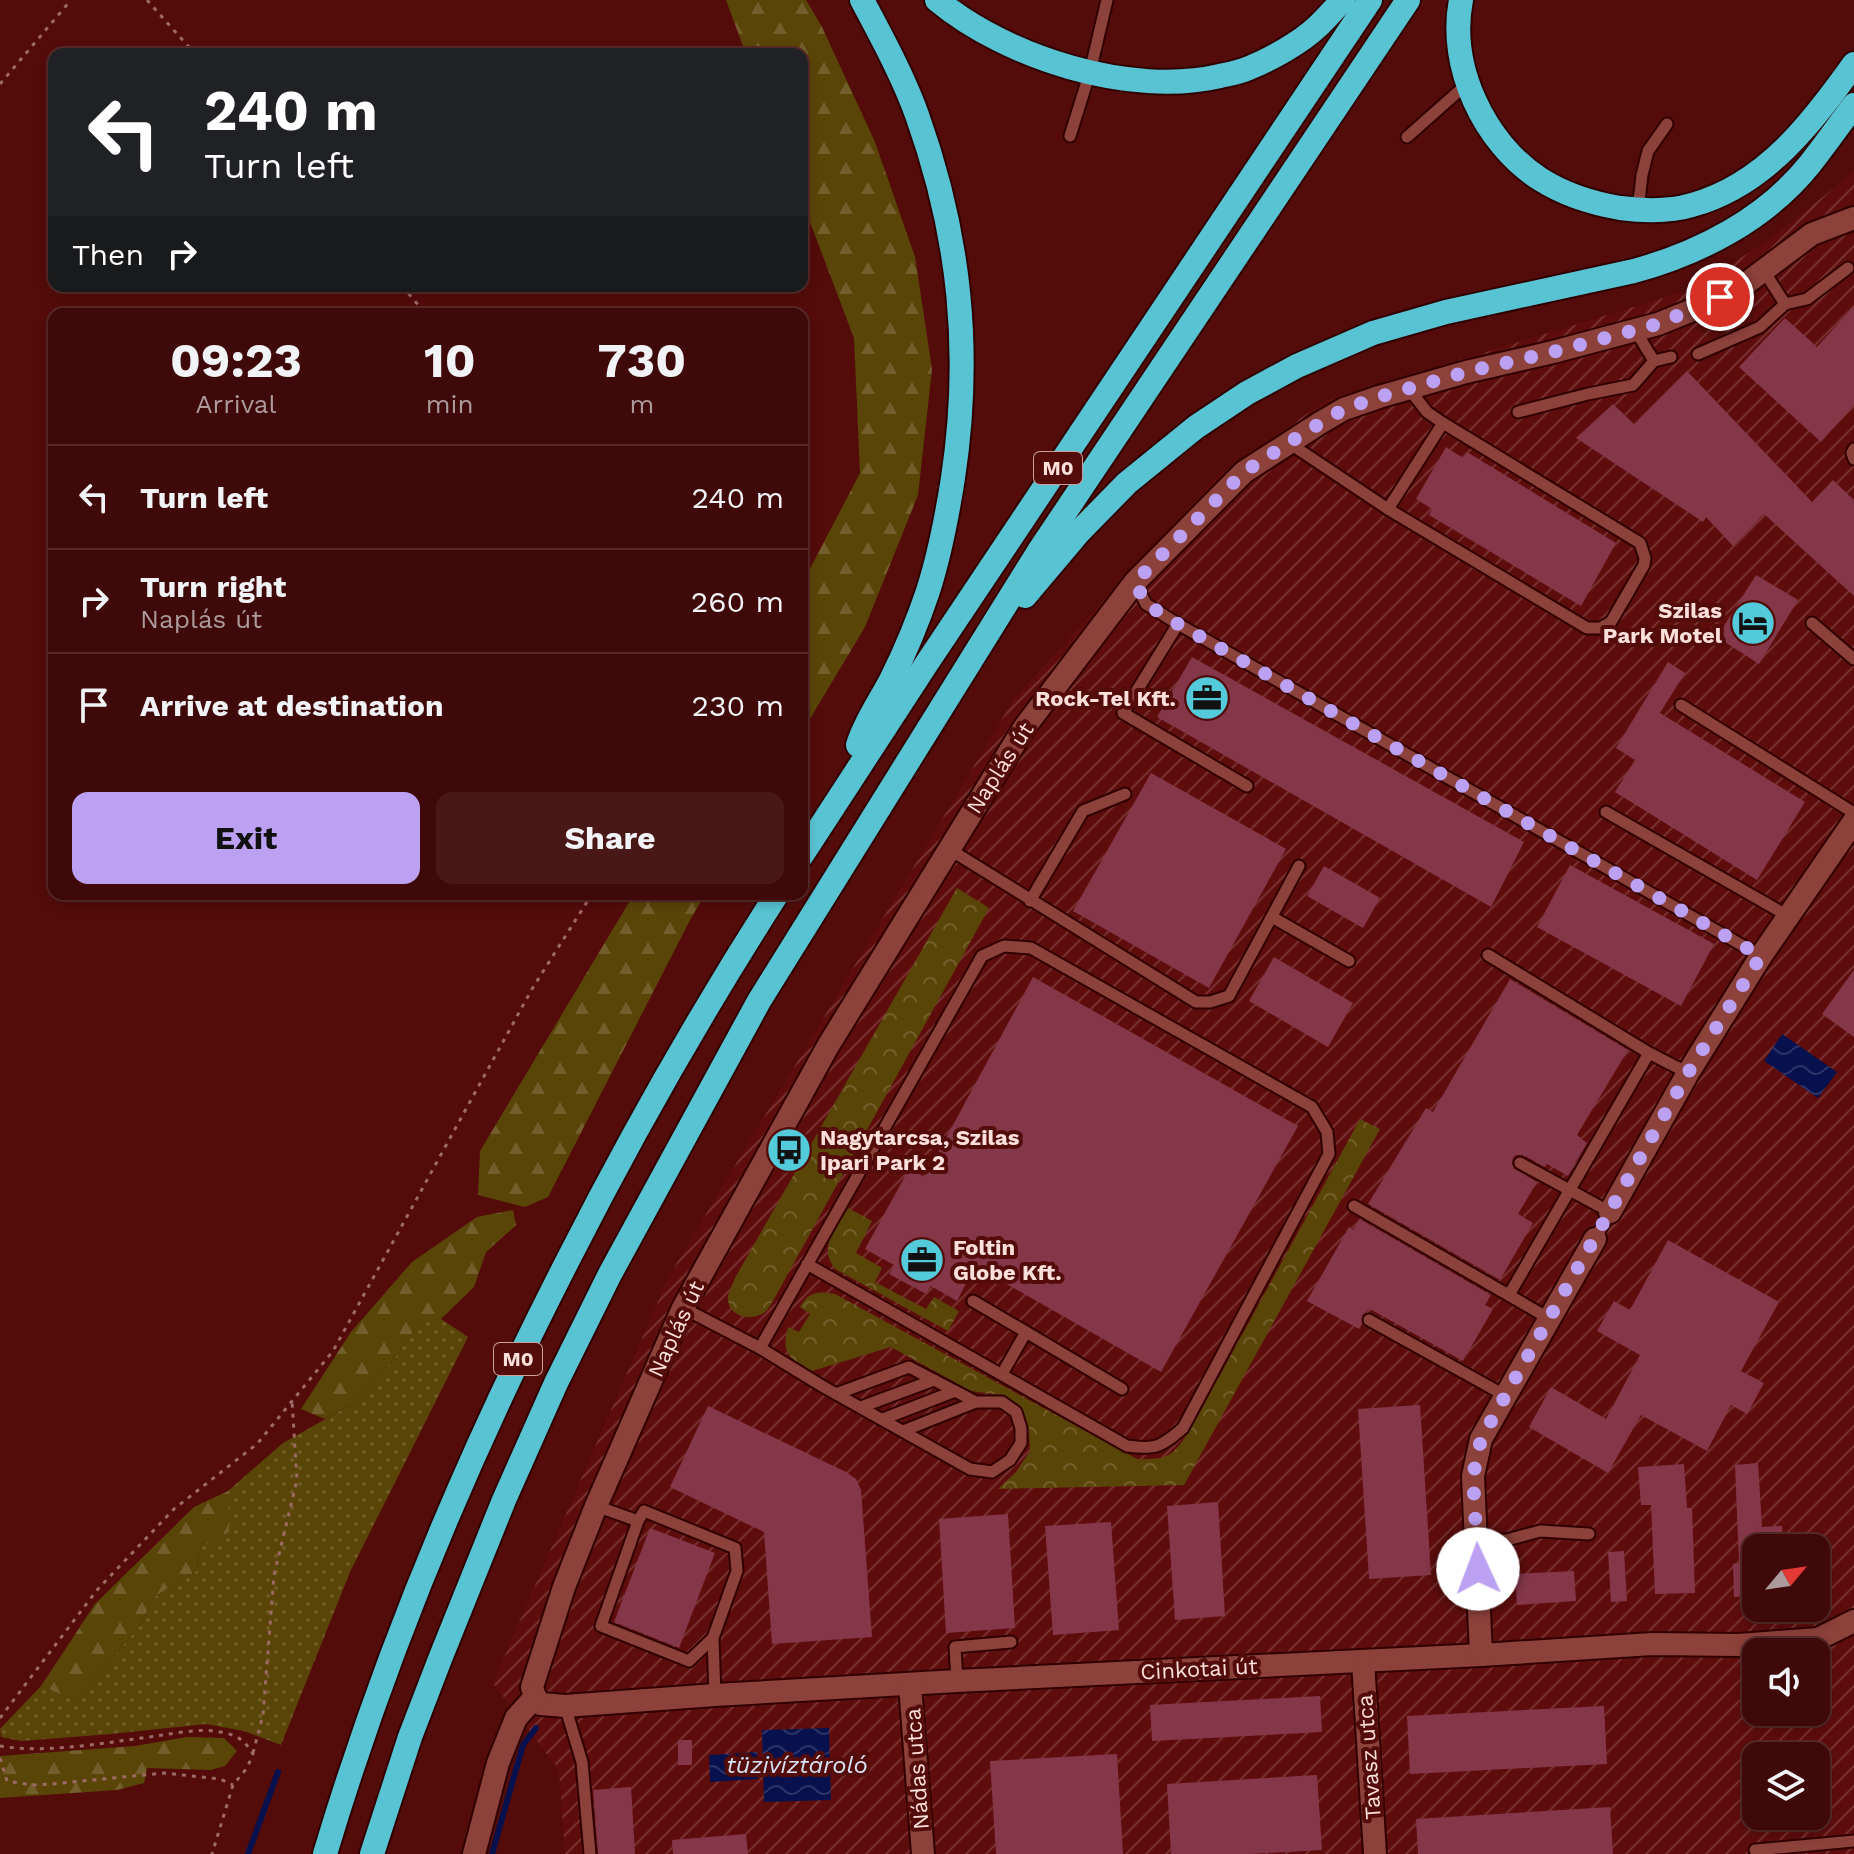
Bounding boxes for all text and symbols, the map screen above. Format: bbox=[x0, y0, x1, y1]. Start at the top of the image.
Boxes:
text: 240 m bbox=[204, 78, 378, 144]
icon: left bbox=[72, 80, 176, 184]
text: Turn left bbox=[204, 145, 354, 187]
icon: right bbox=[160, 232, 204, 276]
text: Then bbox=[72, 237, 144, 272]
pin bbox=[1686, 263, 1754, 331]
icon: arrive bbox=[1698, 275, 1742, 319]
text: 09:23 bbox=[170, 332, 302, 389]
text: 10 bbox=[424, 332, 476, 389]
text: 730 bbox=[597, 332, 686, 389]
text: Arrival bbox=[195, 389, 277, 419]
text: min bbox=[426, 389, 474, 419]
text: m bbox=[629, 389, 654, 419]
road number: M0 bbox=[1034, 452, 1082, 484]
icon: left bbox=[72, 475, 116, 519]
text: Turn left bbox=[140, 480, 268, 515]
text: 240 m bbox=[692, 480, 784, 515]
text: Turn right bbox=[140, 569, 286, 604]
icon: right bbox=[72, 579, 116, 623]
text: 260 m bbox=[691, 584, 784, 619]
place label: Szilas Park Motel bbox=[1603, 598, 1723, 648]
hotel icon: Szilas Park Motel bbox=[1729, 599, 1777, 647]
text: Naplás út bbox=[140, 604, 262, 634]
office icon: Rock-Tel Kft. bbox=[1183, 674, 1231, 722]
icon: arrive bbox=[72, 683, 116, 727]
place label: Rock-Tel Kft. bbox=[1035, 686, 1176, 711]
text: Arrive at destination bbox=[140, 688, 444, 723]
text: 230 m bbox=[692, 688, 784, 723]
street label: Naplás út bbox=[961, 718, 1039, 818]
button: Exit bbox=[72, 792, 420, 884]
button: Share bbox=[436, 792, 784, 884]
place label: Nagytarcsa, Szilas Ipari Park 2 bbox=[820, 1125, 1020, 1175]
bus stop icon: Nagytarcsa, Szilas Ipari Park 2 bbox=[765, 1126, 813, 1174]
place label: Foltin Globe Kft. bbox=[953, 1235, 1062, 1285]
office icon: Foltin Globe Kft. bbox=[898, 1236, 946, 1284]
street label: Naplás út bbox=[643, 1277, 709, 1381]
road number: M0 bbox=[494, 1343, 542, 1375]
position arrow bbox=[1436, 1527, 1520, 1611]
north arrow bbox=[1742, 1534, 1830, 1622]
map controls bbox=[1742, 1534, 1830, 1830]
button: sound bbox=[1742, 1638, 1830, 1726]
street label: Cinkotai út bbox=[1140, 1653, 1258, 1685]
street label: Tavasz utca bbox=[1352, 1694, 1386, 1820]
street label: Nádas utca bbox=[900, 1708, 934, 1830]
button: layers bbox=[1742, 1742, 1830, 1830]
water label: tüzivíztároló bbox=[726, 1751, 868, 1779]

